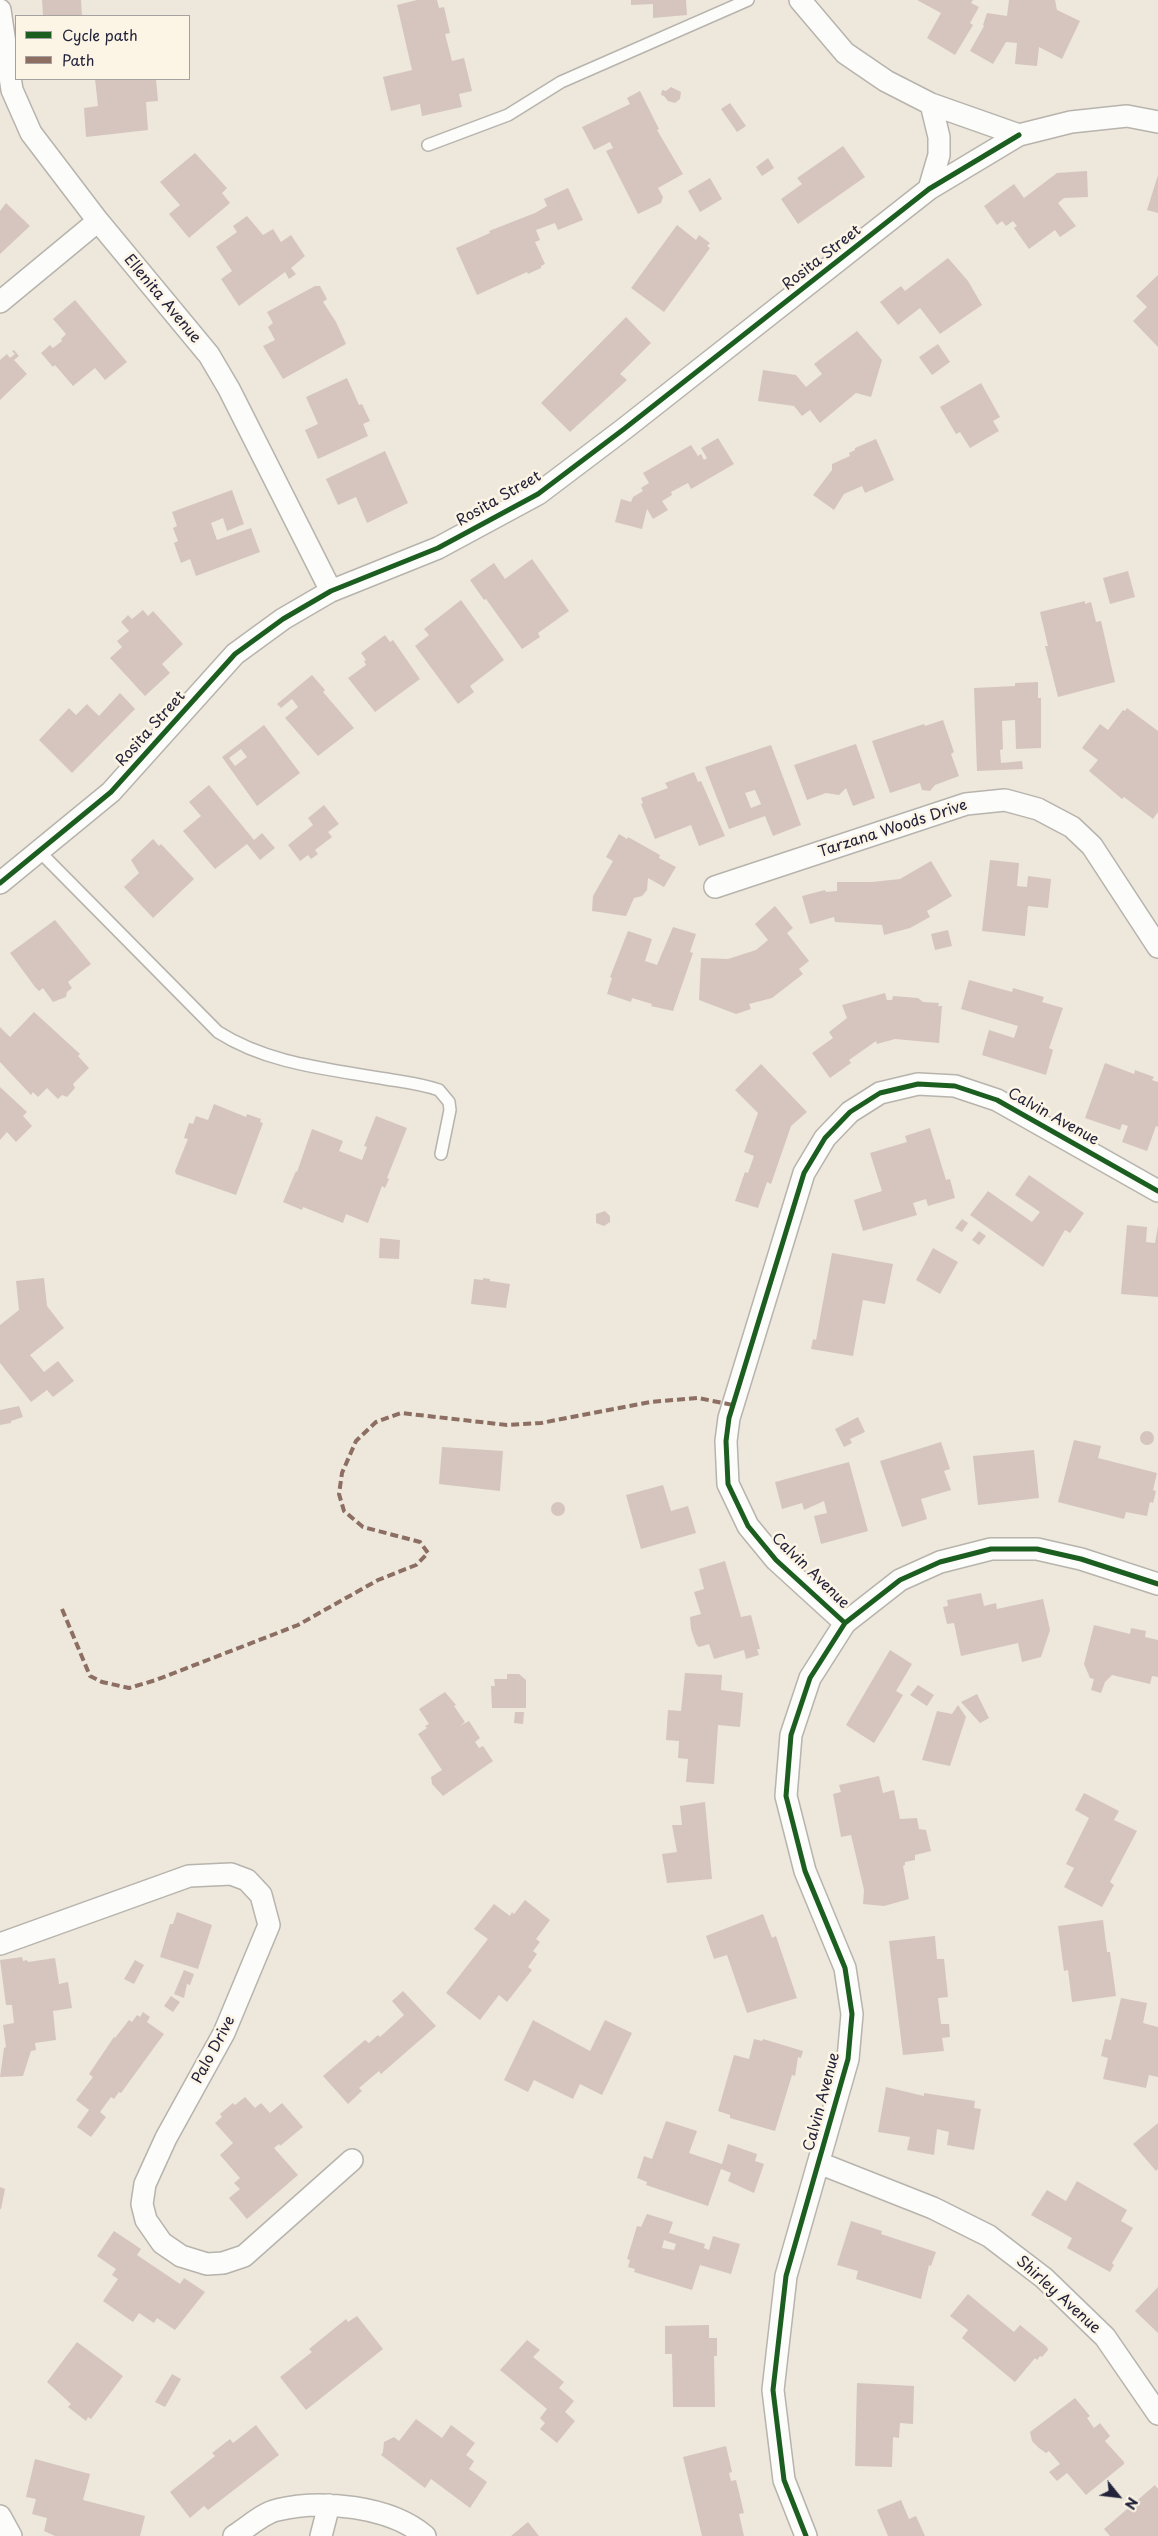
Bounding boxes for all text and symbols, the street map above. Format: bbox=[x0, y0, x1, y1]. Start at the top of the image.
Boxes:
legend bbox=[15, 15, 190, 80]
text: Cycle path bbox=[62, 23, 138, 46]
text: Path bbox=[62, 48, 94, 71]
street label: Rosita Street bbox=[779, 222, 865, 294]
street label: Ellenita Avenue bbox=[120, 251, 204, 347]
street label: Rosita Street bbox=[453, 468, 545, 530]
street label: Rosita Street bbox=[113, 688, 189, 770]
street label: Tarzana Woods Drive bbox=[816, 796, 970, 862]
street label: Calvin Avenue bbox=[1004, 1085, 1102, 1149]
street label: Calvin Avenue bbox=[767, 1529, 853, 1613]
street label: Palo Drive bbox=[189, 2013, 239, 2087]
street label: Calvin Avenue bbox=[800, 2051, 844, 2153]
street label: Shirley Avenue bbox=[1012, 2252, 1104, 2338]
north arrow bbox=[1093, 2471, 1143, 2521]
text: N bbox=[1120, 2494, 1143, 2513]

